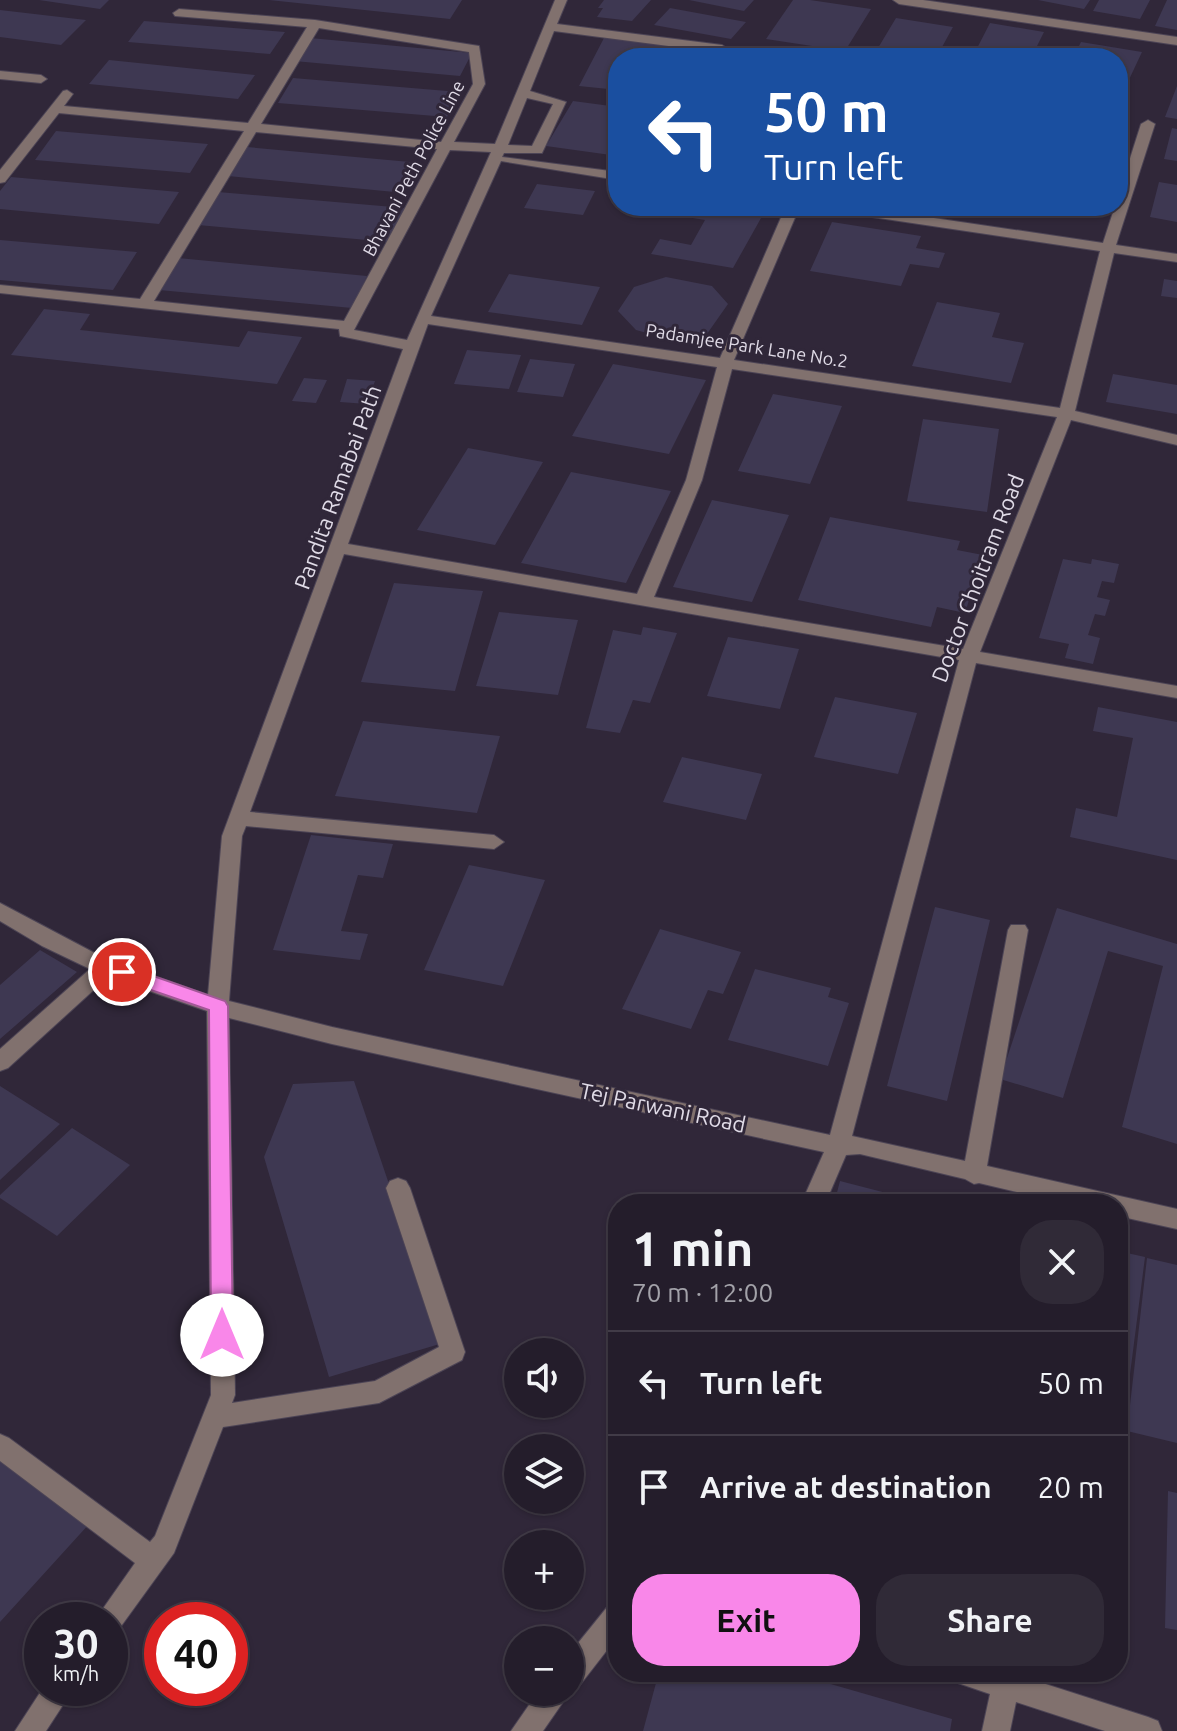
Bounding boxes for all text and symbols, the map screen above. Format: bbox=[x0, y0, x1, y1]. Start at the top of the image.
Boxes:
street label: Bhavani Peth Police Line bbox=[358, 77, 468, 259]
icon: left bbox=[632, 80, 736, 184]
text: 50 m bbox=[764, 80, 889, 143]
text: Turn left bbox=[764, 146, 903, 187]
street label: Padamjee Park Lane No.2 bbox=[645, 319, 849, 371]
street label: Pandita Ramabai Path bbox=[288, 382, 386, 592]
street label: Doctor Choitram Road bbox=[926, 470, 1028, 686]
pin bbox=[88, 938, 156, 1006]
icon: arrive bbox=[100, 950, 144, 994]
street label: Tej Parwani Road bbox=[578, 1077, 748, 1137]
button: close bbox=[1020, 1220, 1104, 1304]
text: 1 min bbox=[632, 1221, 753, 1275]
text: 70 m · 12:00 bbox=[632, 1278, 773, 1307]
position arrow bbox=[180, 1293, 264, 1377]
map controls bbox=[504, 1338, 584, 1706]
button: sound bbox=[504, 1338, 584, 1418]
icon: left bbox=[632, 1361, 676, 1405]
text: Turn left bbox=[700, 1366, 822, 1400]
text: 50 m bbox=[1037, 1366, 1104, 1400]
button: layers bbox=[504, 1434, 584, 1514]
icon: arrive bbox=[632, 1465, 676, 1509]
text: Arrive at destination bbox=[700, 1470, 992, 1504]
text: 20 m bbox=[1037, 1470, 1104, 1504]
button: + bbox=[504, 1530, 584, 1610]
button: Exit bbox=[632, 1574, 860, 1666]
button: Share bbox=[876, 1574, 1104, 1666]
speed limit sign: 40 bbox=[144, 1602, 248, 1706]
text: 30 bbox=[53, 1621, 99, 1666]
button: − bbox=[504, 1626, 584, 1706]
text: km/h bbox=[53, 1662, 99, 1685]

